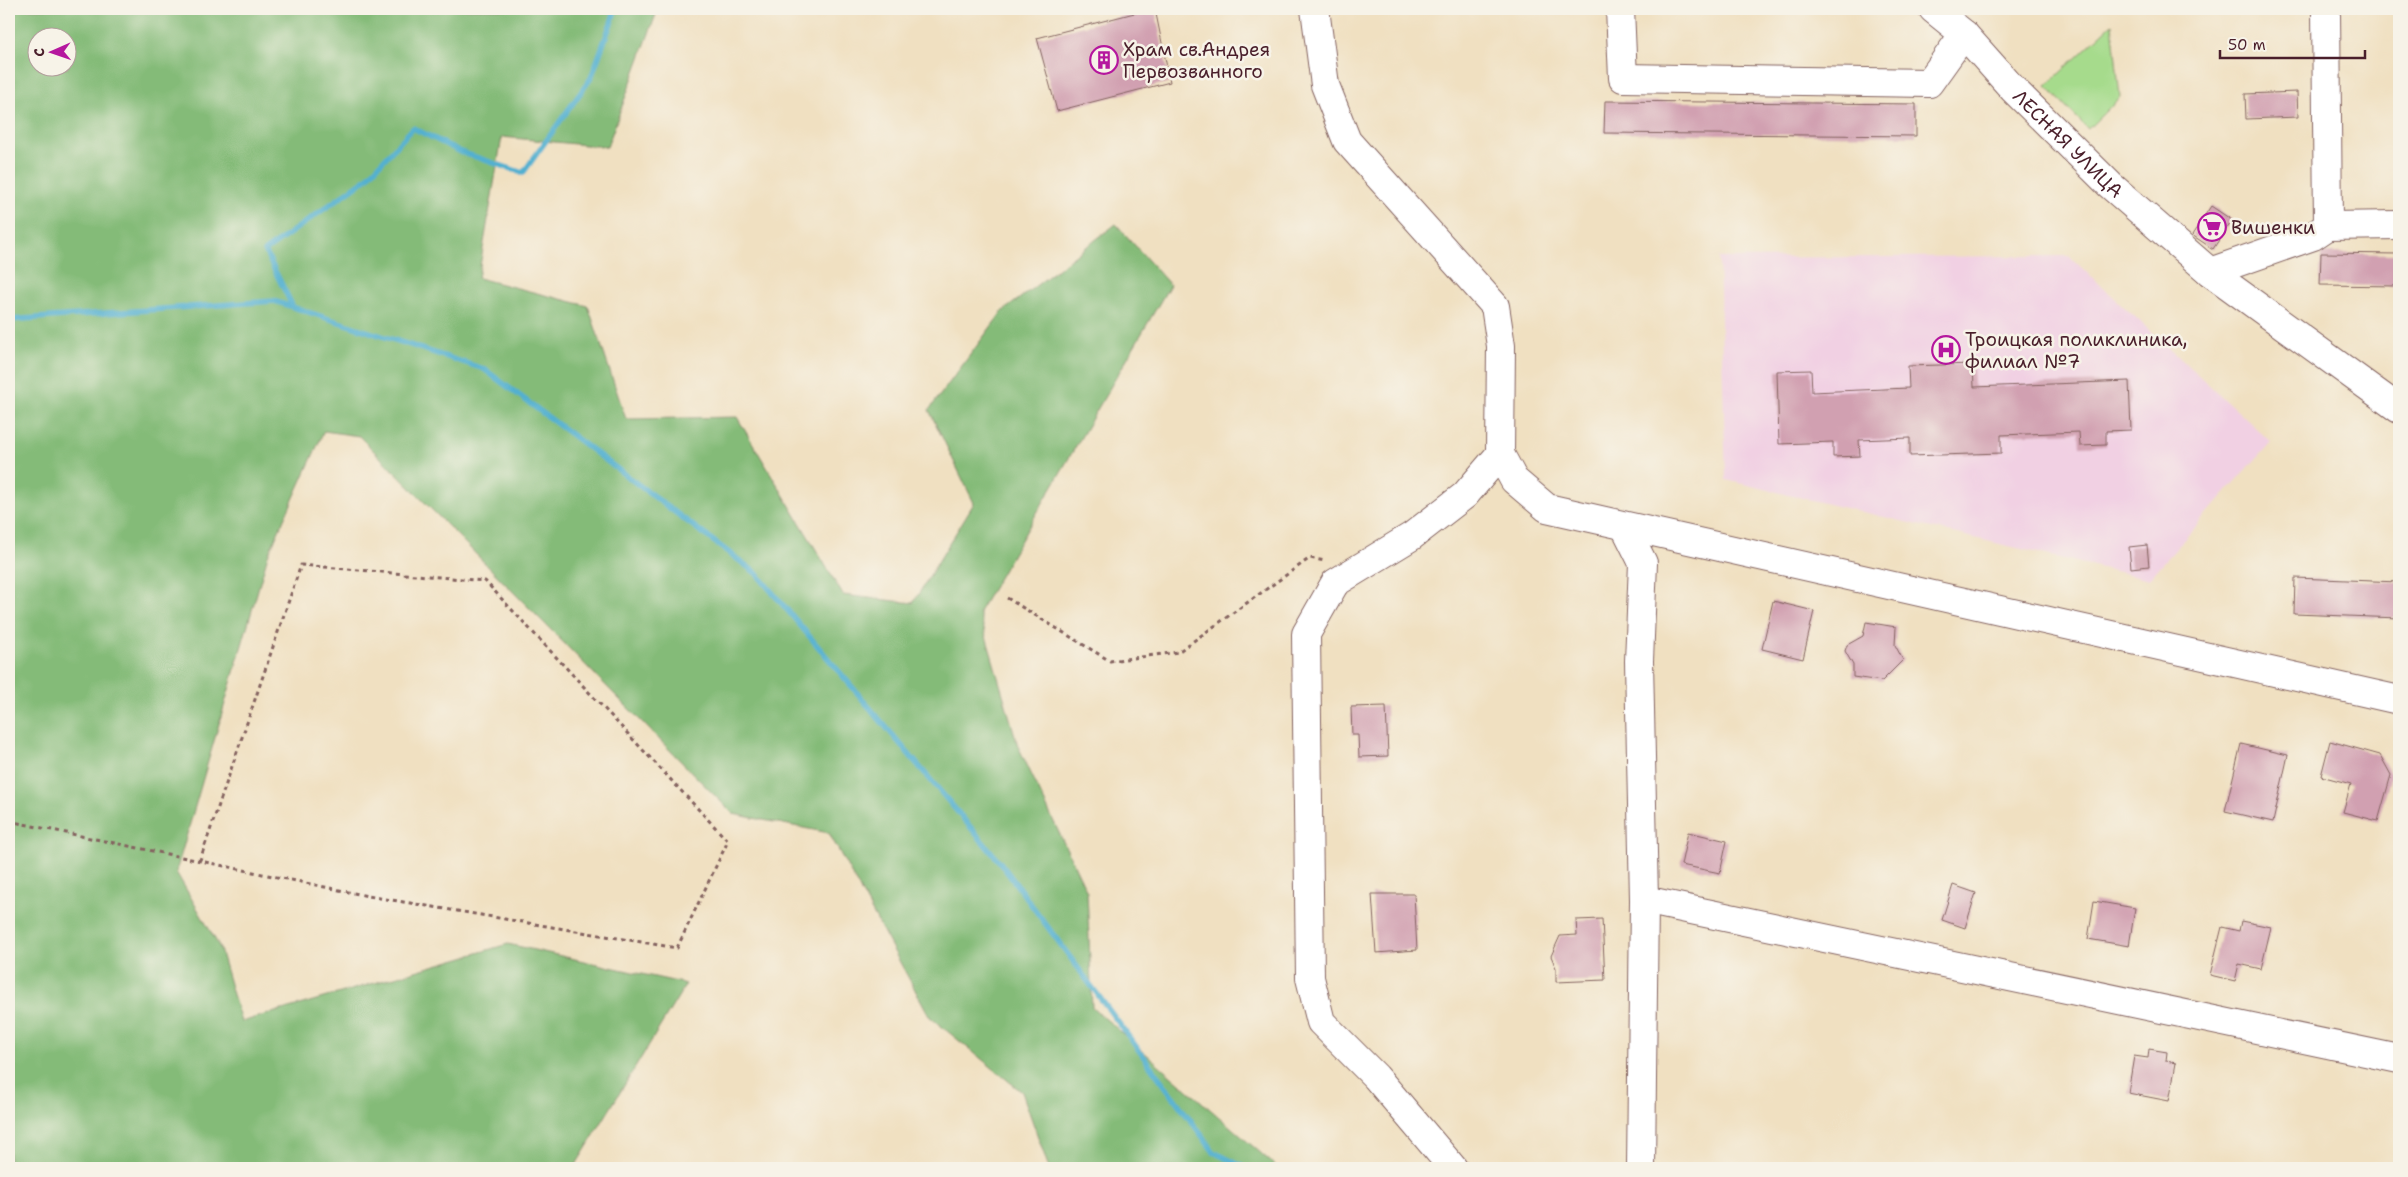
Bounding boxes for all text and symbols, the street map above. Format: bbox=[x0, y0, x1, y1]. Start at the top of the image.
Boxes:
north arrow bbox=[28, 28, 78, 78]
scale bar bbox=[2220, 28, 2366, 60]
text: 50 m bbox=[2228, 35, 2266, 55]
place label: Храм св.Андрея Первозванного bbox=[1123, 37, 1270, 84]
building icon: Храм св.Андрея Первозванного bbox=[1089, 45, 1119, 75]
text: С bbox=[30, 48, 48, 57]
street label: ЛЕСНАЯ УЛИЦА bbox=[2008, 84, 2129, 203]
supermarket icon: Вишенки bbox=[2197, 212, 2227, 242]
place label: Вишенки bbox=[2231, 215, 2315, 240]
place label: Троицкая поликлиника, филиал №7 bbox=[1965, 327, 2188, 374]
hospital icon: Троицкая поликлиника, филиал №7 bbox=[1931, 335, 1961, 365]

